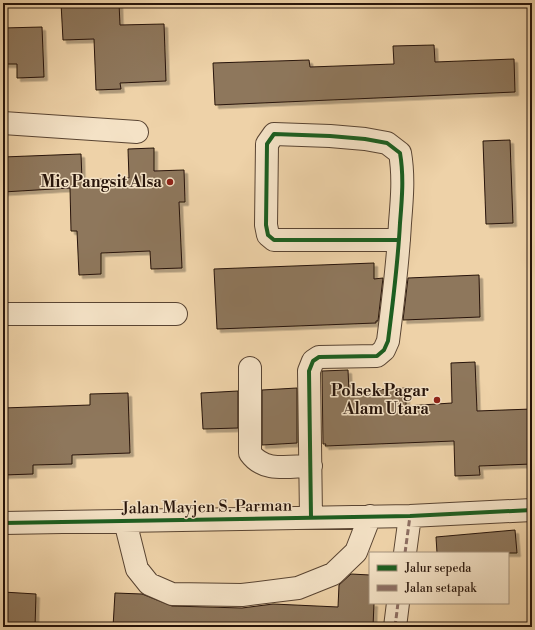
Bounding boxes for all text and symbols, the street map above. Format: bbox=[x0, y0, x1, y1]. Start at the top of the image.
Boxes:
place label: Mie Pangsit Alsa bbox=[40, 172, 162, 192]
marker: Mie Pangsit Alsa bbox=[165, 177, 175, 187]
place label: Polsek Pagar Alam Utara bbox=[331, 381, 429, 419]
marker: Polsek Pagar Alam Utara bbox=[432, 395, 442, 405]
street label: Jalan Mayjen S. Parman bbox=[121, 496, 293, 519]
legend bbox=[369, 552, 509, 604]
text: Jalur sepeda bbox=[404, 561, 472, 576]
text: Jalan setapak bbox=[404, 581, 477, 596]

